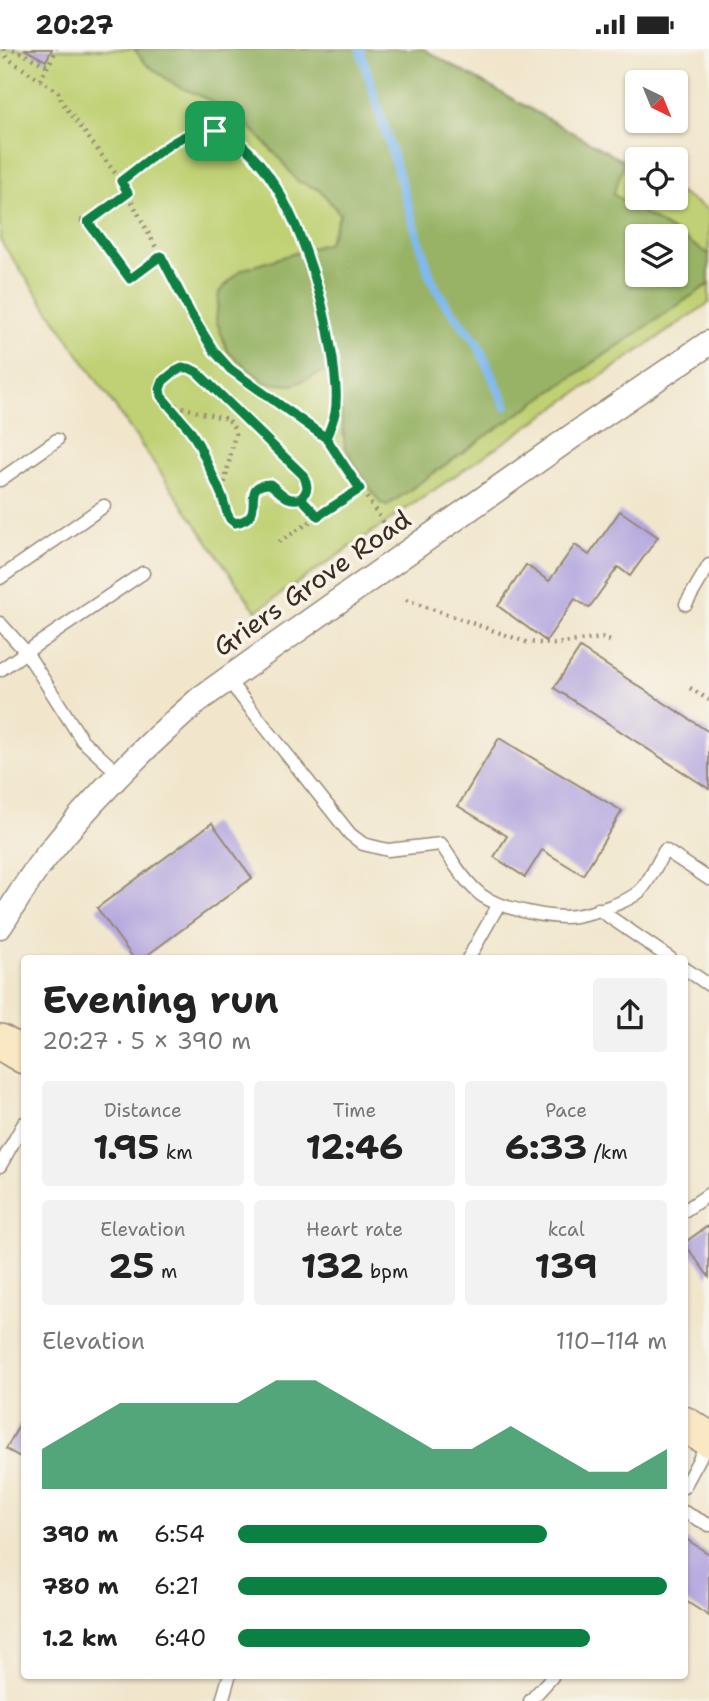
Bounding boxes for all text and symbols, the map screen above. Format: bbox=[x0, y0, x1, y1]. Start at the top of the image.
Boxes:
text: 20:27 bbox=[35, 7, 113, 42]
north arrow bbox=[625, 70, 688, 133]
map controls bbox=[625, 70, 688, 287]
pin bbox=[185, 101, 245, 161]
icon: arrive bbox=[196, 112, 234, 150]
button: locate bbox=[625, 147, 688, 210]
button: layers bbox=[625, 224, 688, 287]
street label: Griers Grove Road bbox=[206, 501, 417, 664]
text: Evening run bbox=[42, 974, 279, 1025]
button: share bbox=[593, 978, 667, 1052]
text: 20:27 · 5 × 390 m bbox=[42, 1026, 251, 1056]
text: Distance bbox=[104, 1098, 182, 1123]
text: Time bbox=[333, 1098, 376, 1123]
text: Pace bbox=[545, 1098, 587, 1123]
text: 1.95 bbox=[93, 1123, 159, 1170]
text: 12:46 bbox=[305, 1123, 404, 1170]
text: 6:33 bbox=[505, 1123, 587, 1170]
text: km bbox=[159, 1140, 193, 1165]
text: /km bbox=[587, 1140, 628, 1165]
text: Elevation bbox=[100, 1217, 185, 1242]
text: Heart rate bbox=[306, 1217, 403, 1242]
text: kcal bbox=[548, 1217, 585, 1242]
text: 25 bbox=[108, 1242, 155, 1289]
text: 132 bbox=[301, 1242, 364, 1289]
text: 139 bbox=[535, 1242, 598, 1289]
text: m bbox=[155, 1259, 177, 1284]
text: bpm bbox=[364, 1259, 408, 1284]
text: Elevation bbox=[42, 1326, 145, 1356]
text: 110–114 m bbox=[556, 1326, 667, 1356]
text: 390 m bbox=[42, 1519, 118, 1549]
text: 6:54 bbox=[154, 1519, 205, 1549]
text: 780 m bbox=[42, 1571, 119, 1601]
text: 6:21 bbox=[154, 1571, 199, 1601]
text: 1.2 km bbox=[42, 1623, 118, 1653]
text: 6:40 bbox=[154, 1623, 206, 1653]

